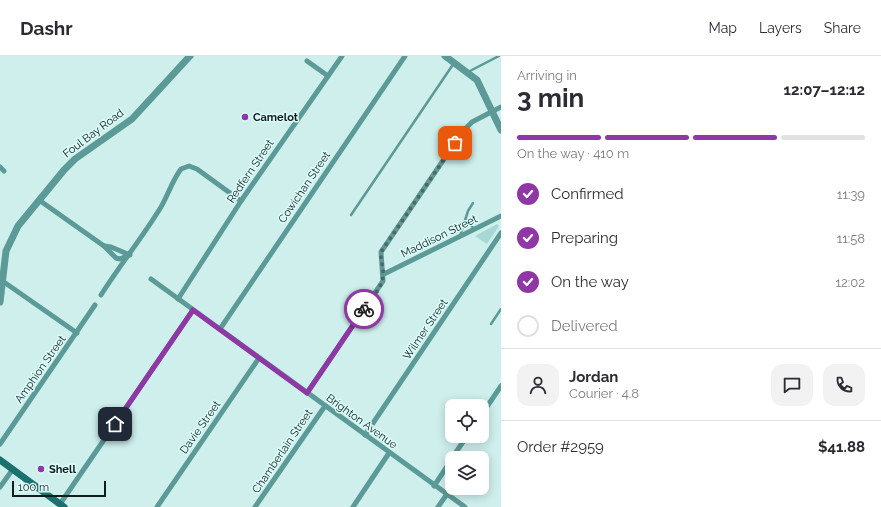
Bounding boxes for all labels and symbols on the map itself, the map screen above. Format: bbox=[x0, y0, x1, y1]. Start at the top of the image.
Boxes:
street label: Foul Bay Road bbox=[60, 106, 126, 160]
place label: Camelot bbox=[253, 111, 299, 124]
marker: Camelot bbox=[240, 112, 250, 122]
pin bbox=[438, 126, 472, 160]
street label: Redfern Street bbox=[224, 137, 277, 206]
street label: Cowichan Street bbox=[276, 149, 333, 225]
street label: Maddison Street bbox=[399, 212, 480, 261]
courier bbox=[344, 289, 384, 329]
street label: Wilmer Street bbox=[400, 296, 451, 362]
street label: Amphion Street bbox=[12, 333, 69, 406]
street label: Brighton Avenue bbox=[324, 391, 400, 452]
street label: Davie Street bbox=[177, 398, 224, 456]
pin bbox=[98, 407, 132, 441]
street label: Chamberlain Street bbox=[250, 407, 315, 496]
place label: Shell bbox=[49, 463, 76, 476]
marker: Shell bbox=[36, 464, 46, 474]
scale bar bbox=[12, 479, 106, 498]

